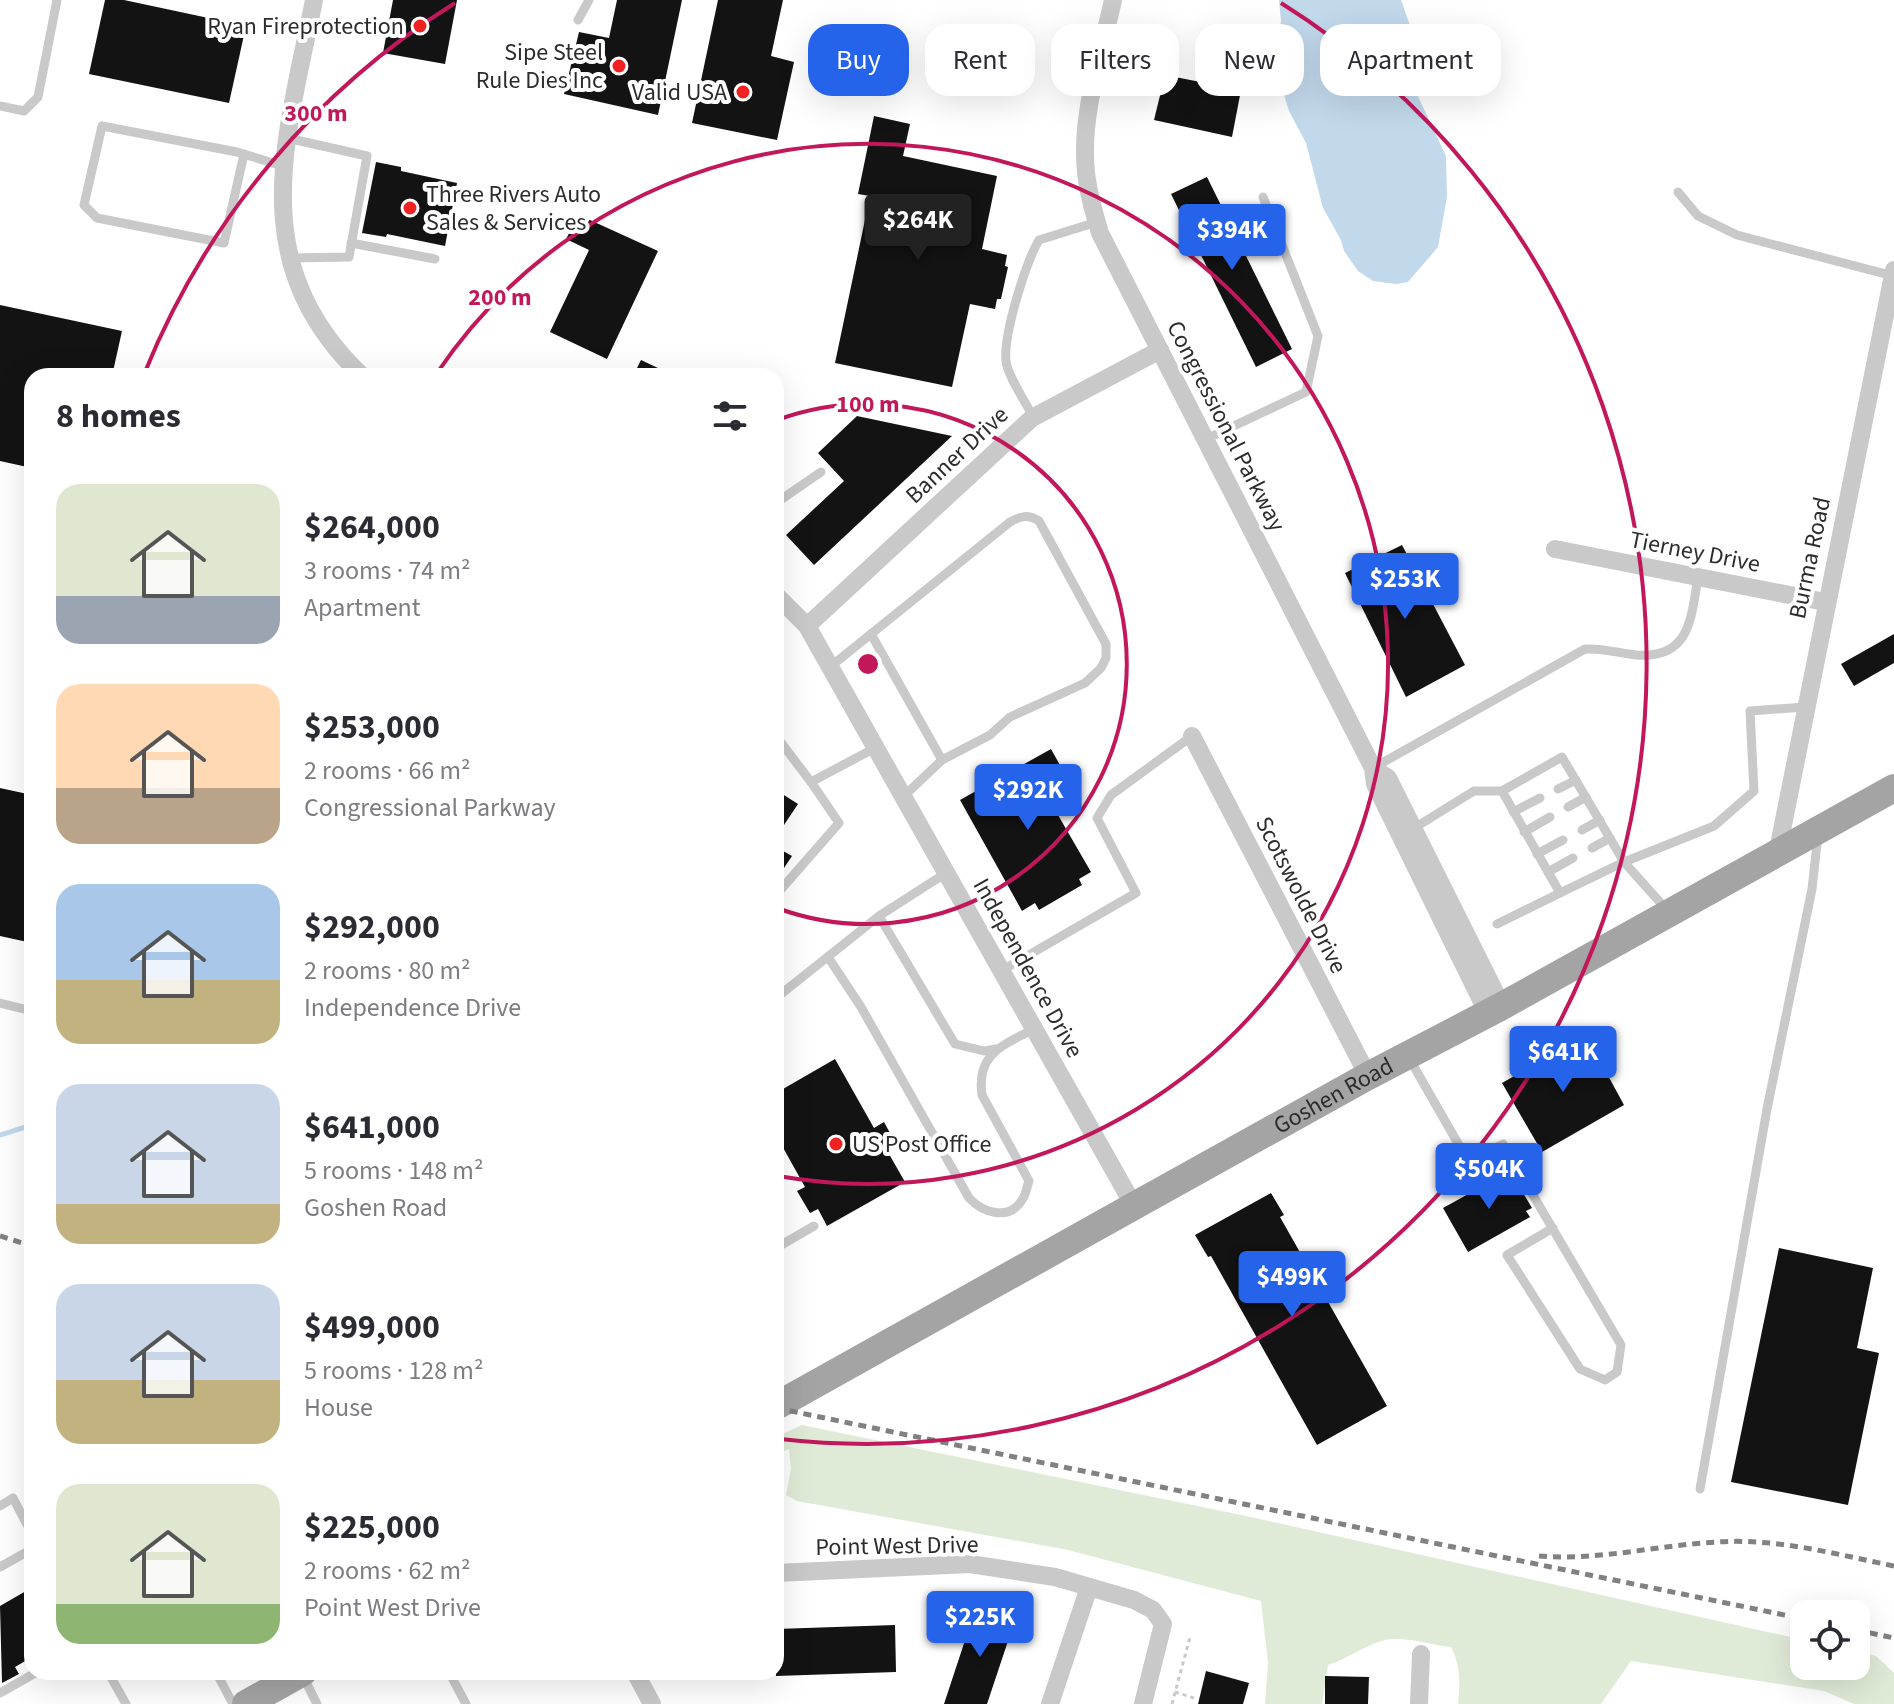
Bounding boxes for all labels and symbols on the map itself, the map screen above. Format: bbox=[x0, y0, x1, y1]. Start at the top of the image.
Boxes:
place label: Ryan Fireprotection bbox=[207, 9, 404, 44]
marker: Ryan Fireprotection bbox=[411, 17, 429, 35]
place label: Sipe Steel Rule Dies Inc bbox=[476, 35, 603, 98]
marker: Sipe Steel Rule Dies Inc bbox=[610, 57, 628, 75]
place label: Valid USA bbox=[632, 75, 727, 110]
marker: Valid USA bbox=[734, 83, 752, 101]
text: 300 m bbox=[284, 96, 348, 131]
place label: Three Rivers Auto Sales & Services bbox=[426, 177, 601, 240]
pin: $264K bbox=[862, 194, 974, 262]
marker: Three Rivers Auto Sales & Services bbox=[401, 199, 419, 217]
pin: $394K bbox=[1176, 204, 1288, 272]
text: 200 m bbox=[468, 280, 532, 315]
street label: Congressional Parkway bbox=[1158, 315, 1294, 537]
text: 100 m bbox=[836, 387, 900, 422]
street label: Banner Drive bbox=[898, 398, 1016, 512]
street label: Burma Road bbox=[1780, 494, 1840, 622]
street label: Tierney Drive bbox=[1627, 522, 1763, 582]
pin: $253K bbox=[1349, 553, 1461, 621]
centre of rings bbox=[854, 650, 882, 678]
pin: $292K bbox=[972, 764, 1084, 832]
street label: Scotswolde Drive bbox=[1246, 810, 1356, 980]
street label: Independence Drive bbox=[964, 872, 1092, 1064]
pin: $641K bbox=[1507, 1026, 1619, 1094]
street label: Goshen Road bbox=[1267, 1048, 1399, 1143]
place label: US Post Office bbox=[852, 1127, 991, 1162]
marker: US Post Office bbox=[827, 1135, 845, 1153]
pin: $504K bbox=[1433, 1143, 1545, 1211]
pin: $499K bbox=[1236, 1251, 1348, 1319]
street label: Point West Drive bbox=[815, 1527, 979, 1565]
pin: $225K bbox=[924, 1591, 1036, 1659]

